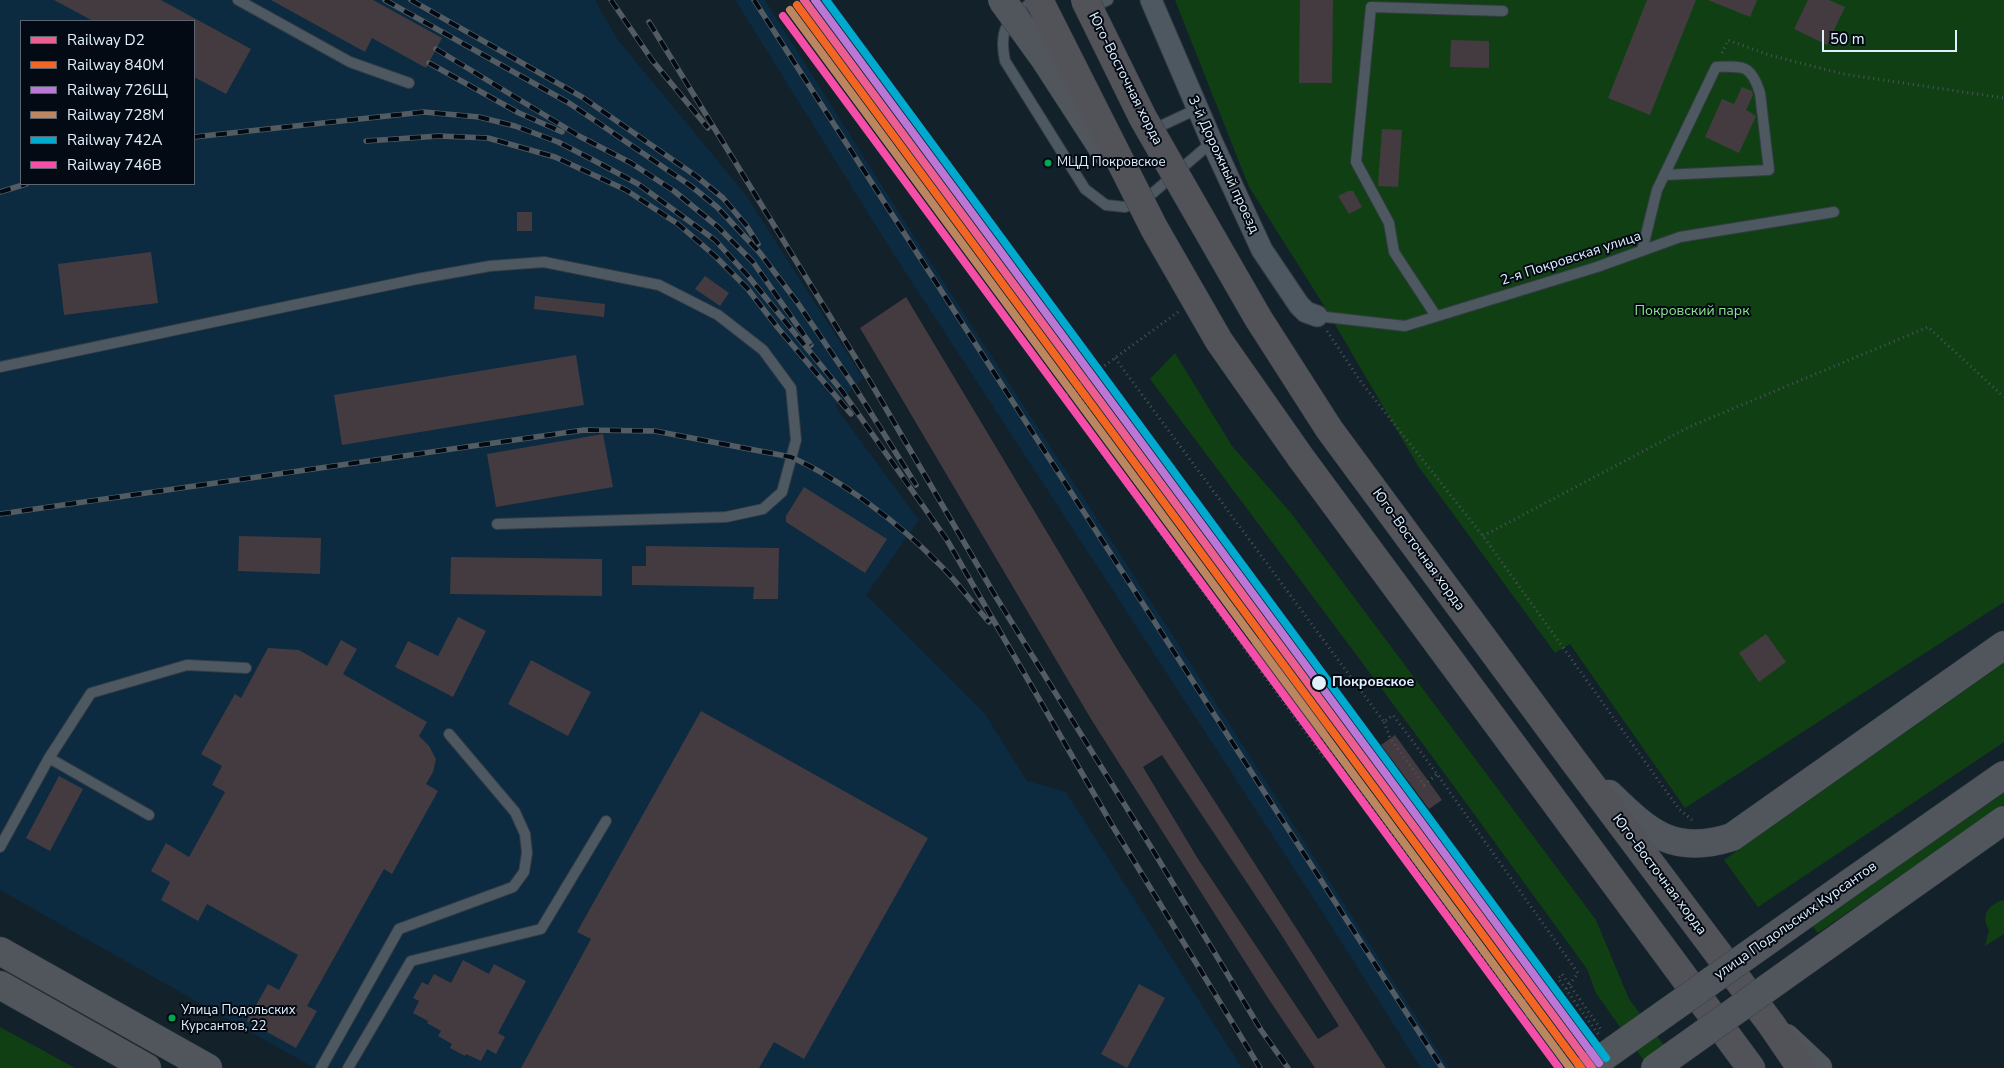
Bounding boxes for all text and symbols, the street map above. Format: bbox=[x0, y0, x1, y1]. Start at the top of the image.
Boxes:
street label: Юго-Восточная хорда bbox=[1084, 10, 1166, 148]
legend bbox=[20, 20, 195, 185]
scale bar bbox=[1824, 20, 1959, 52]
text: 50 m bbox=[1830, 29, 1865, 49]
text: Railway D2 bbox=[67, 30, 145, 50]
text: Railway 840М bbox=[67, 55, 164, 75]
text: Railway 726Щ bbox=[67, 80, 168, 100]
street label: 3-й Дорожный проезд bbox=[1184, 94, 1262, 236]
text: Railway 728М bbox=[67, 105, 164, 125]
text: Railway 742А bbox=[67, 130, 163, 150]
text: Railway 746В bbox=[67, 155, 162, 175]
place label: МЦД Покровское bbox=[1057, 155, 1165, 171]
marker: МЦД Покровское bbox=[1043, 158, 1053, 168]
street label: 2-я Покровская улица bbox=[1499, 228, 1643, 290]
park label: Покровский парк bbox=[1634, 304, 1750, 320]
street label: Юго-Восточная хорда bbox=[1368, 486, 1468, 614]
marker: Покровское bbox=[1310, 674, 1328, 692]
place label: Покровское bbox=[1332, 675, 1414, 691]
street label: Юго-Восточная хорда bbox=[1608, 811, 1710, 939]
street label: улица Подольских Курсантов bbox=[1712, 858, 1880, 984]
place label: Улица Подольских Курсантов, 22 bbox=[181, 1003, 296, 1034]
marker: Улица Подольских Курсантов, 22 bbox=[167, 1013, 177, 1023]

